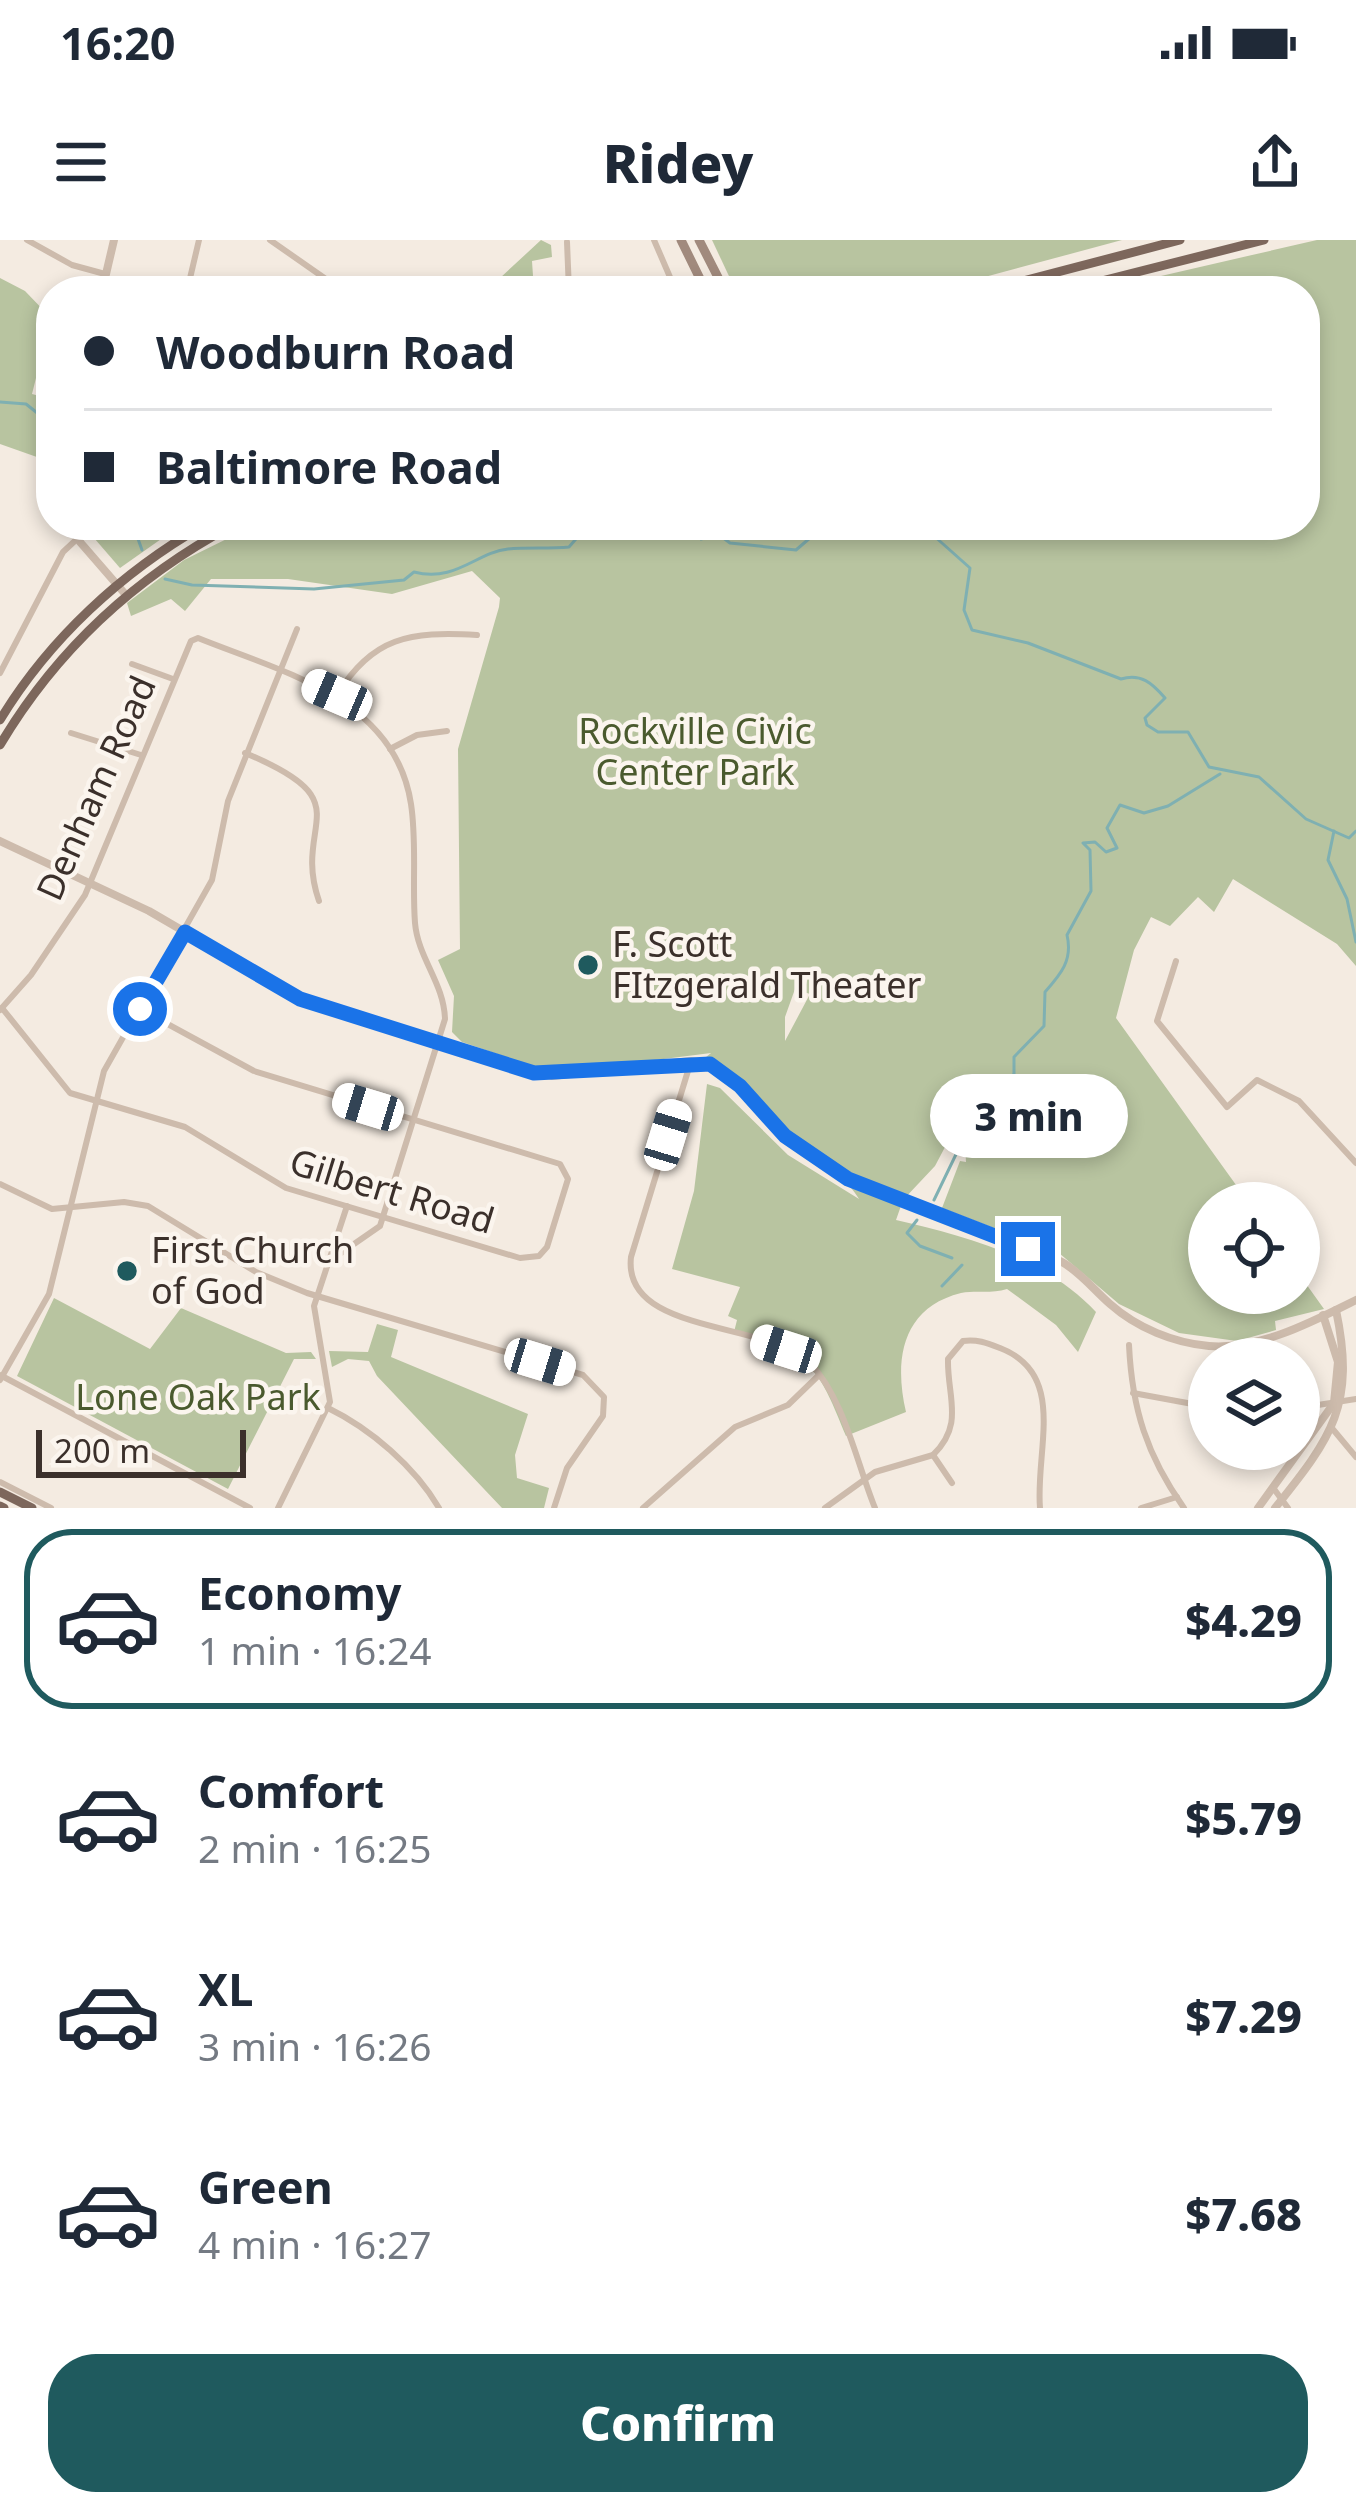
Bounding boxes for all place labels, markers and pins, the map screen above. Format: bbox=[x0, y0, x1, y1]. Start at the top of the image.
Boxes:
place label: F. Scott FItzgerald Theater bbox=[612, 919, 921, 1009]
marker: F. Scott FItzgerald Theater bbox=[575, 952, 601, 978]
place label: First Church of God bbox=[151, 1225, 354, 1315]
marker: First Church of God bbox=[114, 1258, 140, 1284]

